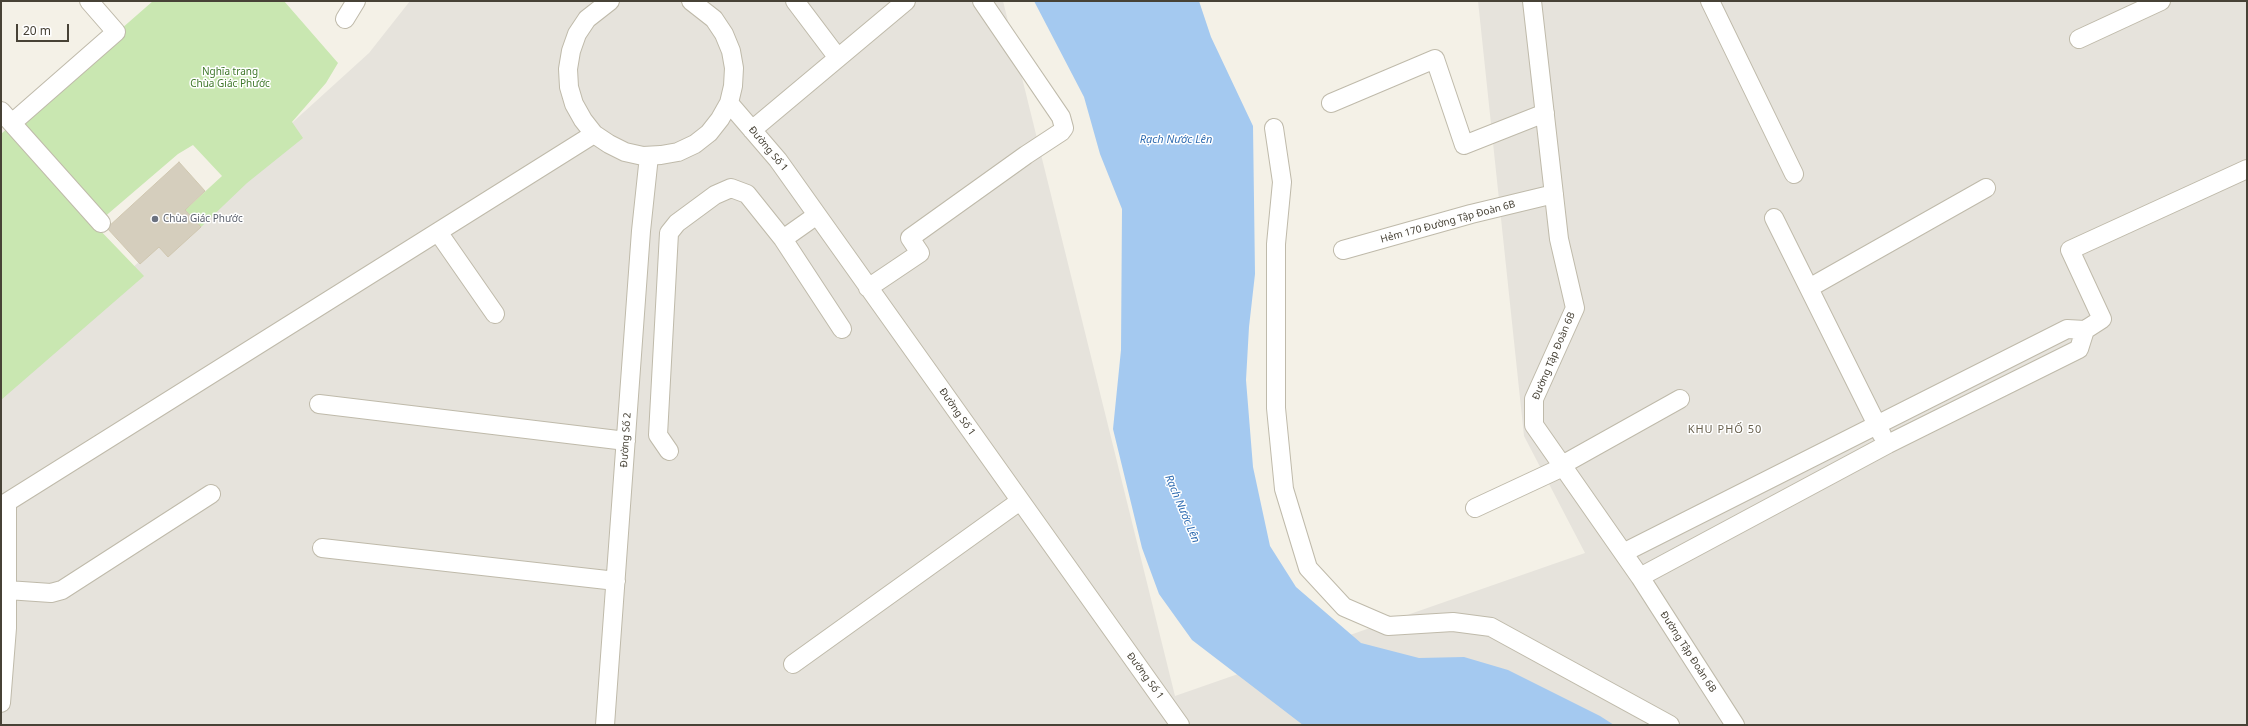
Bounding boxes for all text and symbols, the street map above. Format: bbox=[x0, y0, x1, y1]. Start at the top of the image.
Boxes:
scale bar bbox=[18, 16, 71, 42]
text: 20 m bbox=[23, 22, 51, 39]
park label: Nghĩa trang Chùa Giác Phước bbox=[190, 66, 270, 90]
street label: Đường Số 1 bbox=[746, 124, 790, 174]
water label: Rạch Nước Lên bbox=[1140, 133, 1212, 147]
street label: Hẻm 170 Đường Tập Đoàn 6B bbox=[1379, 198, 1517, 246]
place label: Chùa Giác Phước bbox=[163, 213, 243, 225]
marker: Chùa Giác Phước bbox=[150, 214, 160, 224]
street label: Đường Tập Đoàn 6B bbox=[1530, 310, 1578, 402]
street label: Đường Số 1 bbox=[936, 386, 978, 438]
street label: Đường Số 2 bbox=[618, 412, 634, 468]
district label: KHU PHỐ 50 bbox=[1688, 423, 1762, 437]
water label: Rạch Nước Lên bbox=[1162, 473, 1202, 545]
street label: Đường Tập Đoàn 6B bbox=[1657, 609, 1719, 695]
street label: Đường Số 1 bbox=[1124, 650, 1166, 702]

